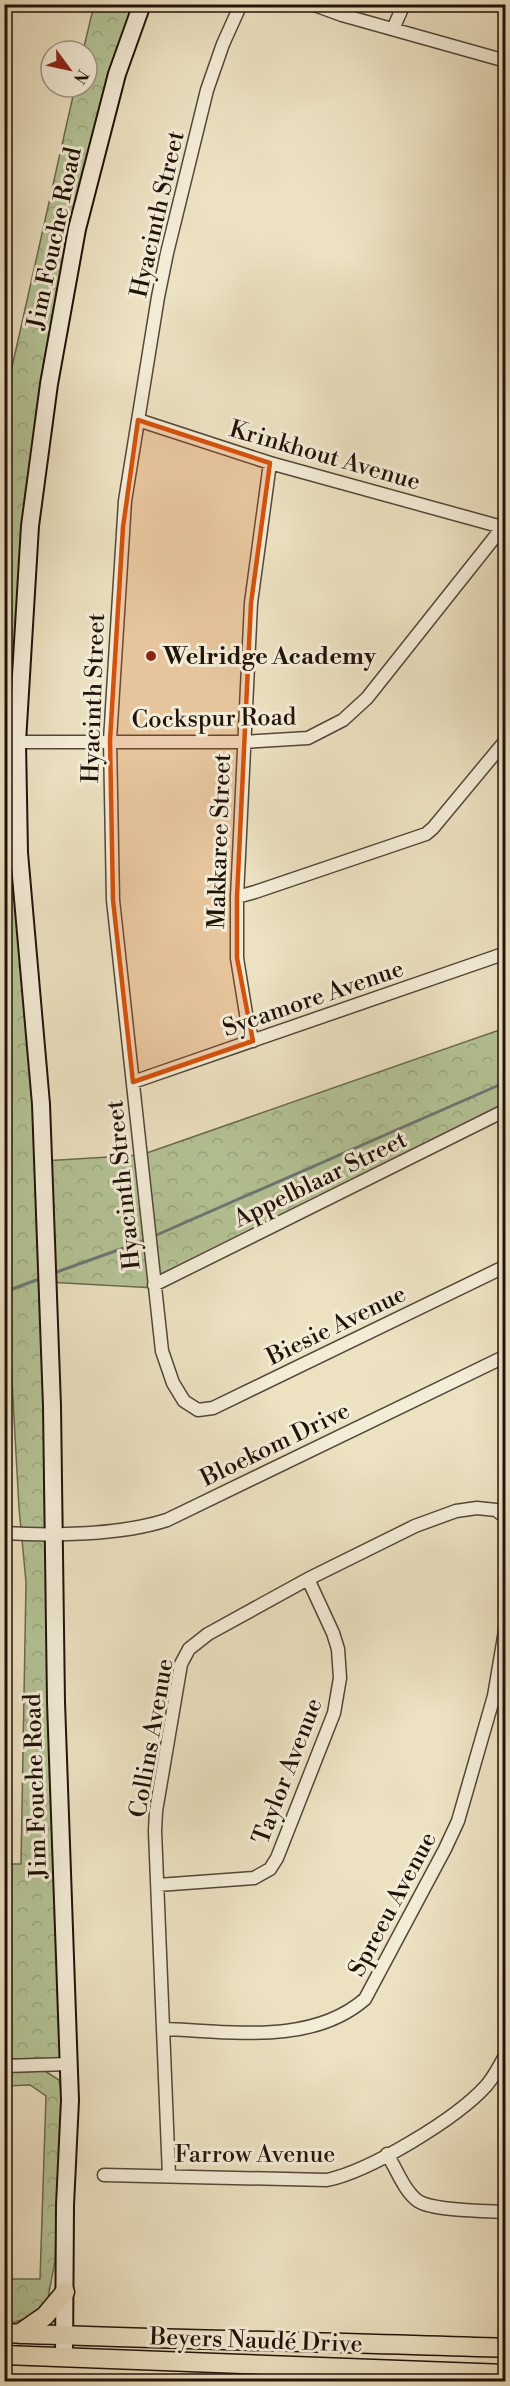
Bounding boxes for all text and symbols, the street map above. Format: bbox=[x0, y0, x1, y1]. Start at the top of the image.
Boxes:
north arrow bbox=[39, 39, 99, 99]
text: N bbox=[69, 66, 93, 88]
street label: Hyacinth Street bbox=[124, 127, 192, 301]
street label: Jim Fouche Road bbox=[21, 144, 89, 333]
street label: Krinkhout Avenue bbox=[226, 414, 424, 498]
street label: Hyacinth Street bbox=[76, 612, 112, 784]
place label: Welridge Academy bbox=[162, 642, 377, 672]
marker: Welridge Academy bbox=[144, 649, 158, 663]
street label: Cockspur Road bbox=[131, 703, 297, 735]
street label: Makkaree Street bbox=[202, 752, 238, 929]
street label: Sycamore Avenue bbox=[219, 954, 408, 1044]
street label: Hyacinth Street bbox=[100, 1098, 148, 1271]
street label: Appelblaar Street bbox=[228, 1125, 412, 1235]
street label: Biesie Avenue bbox=[261, 1279, 411, 1373]
street label: Bloekom Drive bbox=[195, 1396, 355, 1494]
street label: Collins Avenue bbox=[123, 1656, 181, 1820]
street label: Jim Fouche Road bbox=[18, 1693, 54, 1880]
street label: Taylor Avenue bbox=[246, 1694, 330, 1849]
street label: Spreeu Avenue bbox=[342, 1827, 444, 1982]
street label: Farrow Avenue bbox=[175, 2140, 335, 2170]
street label: Beyers Naudé Drive bbox=[148, 2322, 363, 2360]

